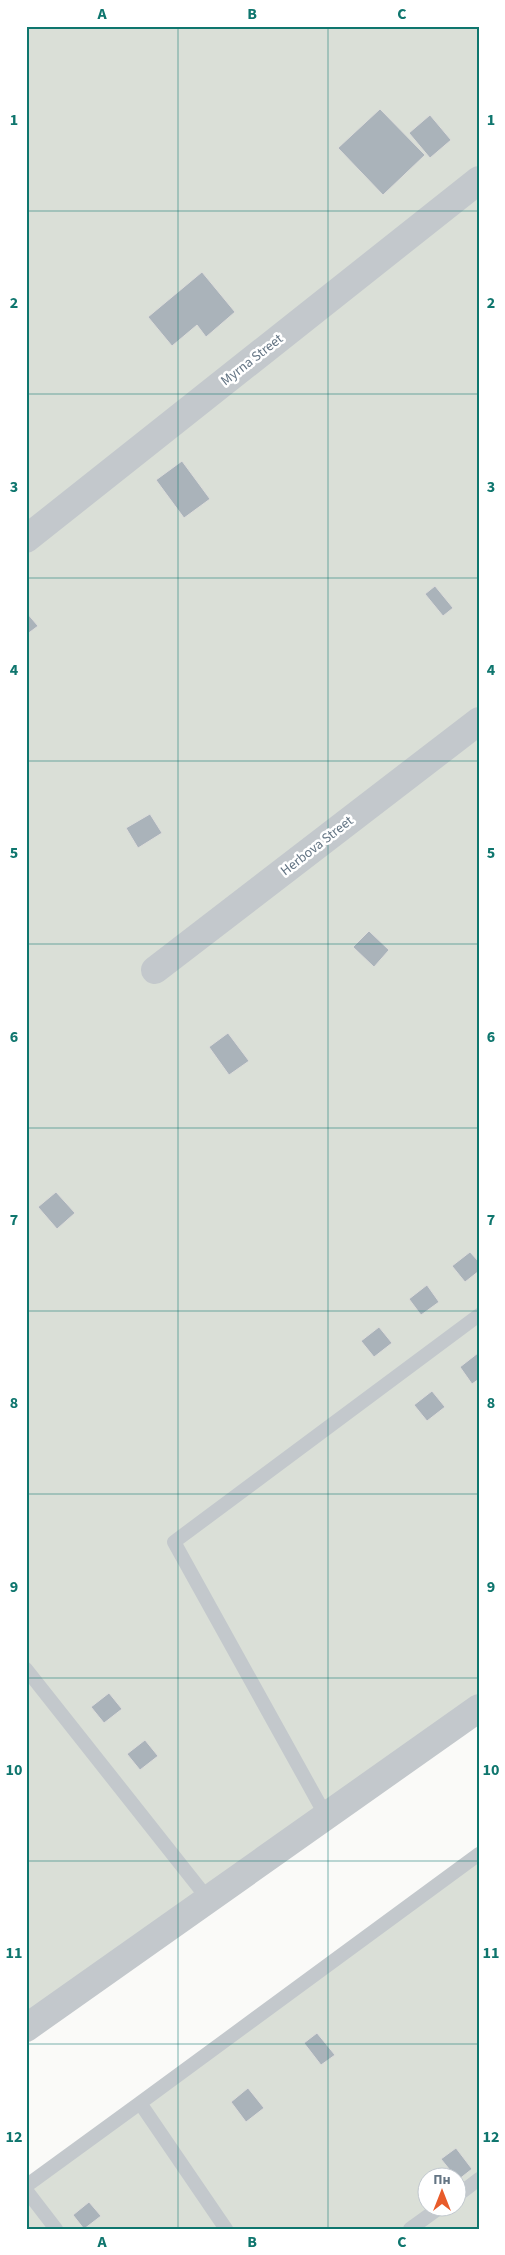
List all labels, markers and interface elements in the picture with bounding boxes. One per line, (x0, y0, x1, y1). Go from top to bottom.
text: A (96, 3, 107, 25)
text: B (247, 3, 257, 25)
text: C (397, 3, 407, 25)
text: 1 (10, 109, 18, 131)
text: 1 (487, 109, 495, 131)
text: 2 (10, 292, 18, 314)
text: 2 (487, 292, 495, 314)
street label: Myrna Street (217, 329, 288, 391)
text: 3 (10, 476, 18, 498)
text: 3 (487, 476, 495, 498)
text: 4 (10, 659, 19, 681)
text: 4 (487, 659, 496, 681)
street label: Herbova Street (276, 811, 358, 881)
text: 5 (10, 842, 18, 864)
text: 5 (487, 842, 495, 864)
text: 6 (10, 1026, 18, 1048)
text: 6 (487, 1026, 495, 1048)
text: 7 (10, 1209, 18, 1231)
text: 7 (487, 1209, 495, 1231)
text: 8 (10, 1392, 18, 1414)
text: 8 (487, 1392, 495, 1414)
text: 9 (10, 1576, 18, 1598)
text: 9 (487, 1576, 495, 1598)
text: 10 (6, 1759, 22, 1781)
text: 10 (483, 1759, 499, 1781)
text: 11 (6, 1942, 22, 1964)
text: 11 (483, 1942, 499, 1964)
text: 12 (6, 2126, 22, 2148)
text: 12 (483, 2126, 499, 2148)
north arrow (418, 2168, 468, 2218)
text: Пн (433, 2170, 451, 2190)
text: A (96, 2231, 107, 2253)
text: B (247, 2231, 257, 2253)
text: C (397, 2231, 407, 2253)

